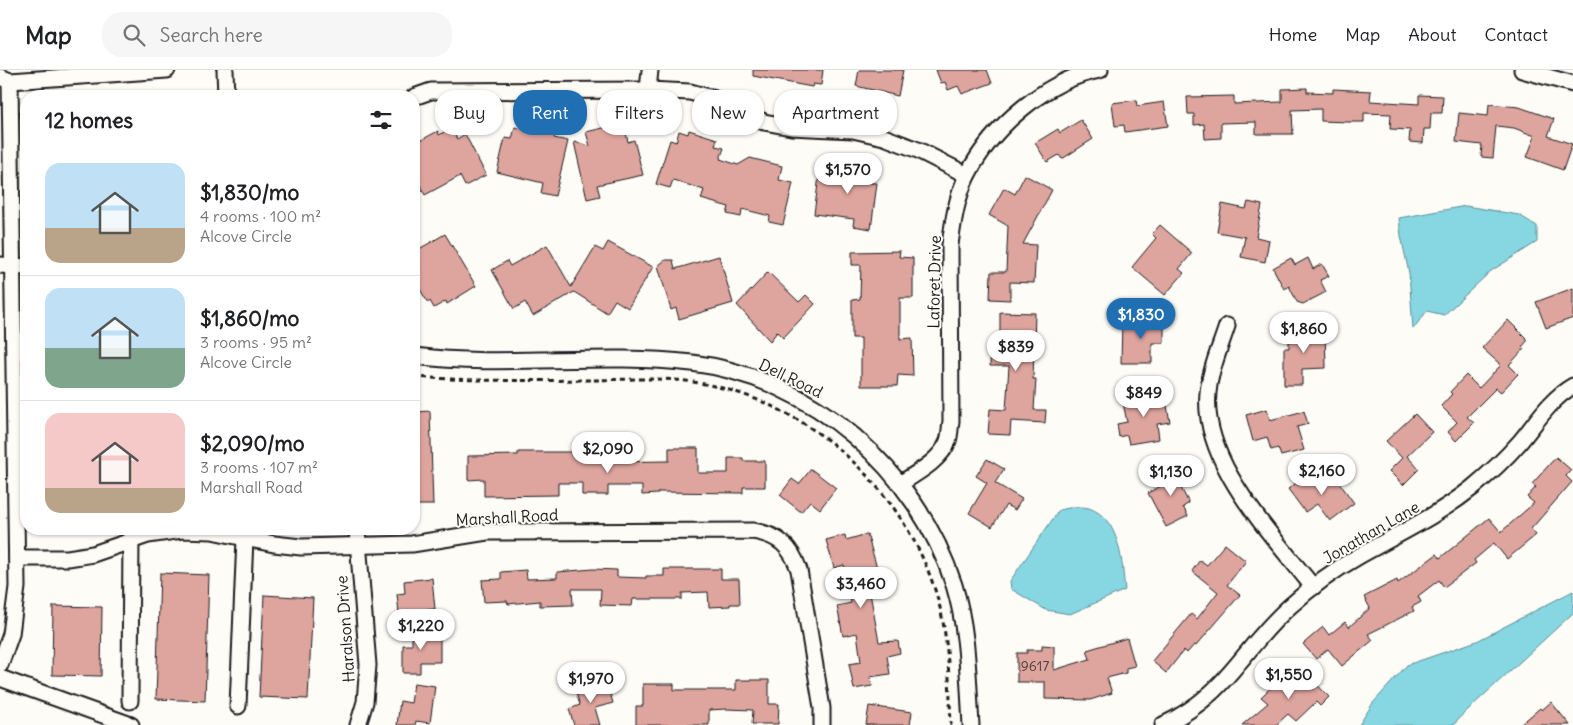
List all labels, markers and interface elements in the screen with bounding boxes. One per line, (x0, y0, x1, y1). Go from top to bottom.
search box (102, 12, 452, 57)
text: Map (25, 20, 72, 50)
icon: search (120, 21, 148, 49)
text: Search here (160, 23, 263, 47)
text: Home (1269, 23, 1317, 46)
text: Map (1345, 23, 1380, 46)
text: About (1408, 23, 1456, 46)
text: Contact (1484, 23, 1548, 46)
chip: Buy (435, 90, 503, 135)
chip: Rent (513, 90, 587, 135)
chip: Filters (597, 90, 682, 135)
chip: New (692, 90, 764, 135)
chip: Apartment (774, 90, 897, 135)
icon: filters (367, 106, 395, 134)
text: 12 homes (45, 107, 133, 134)
pin: $1,570 (807, 152, 889, 195)
text: $1,570 (825, 159, 871, 179)
text: $1,830/mo (200, 179, 299, 206)
icon: home (85, 183, 145, 243)
text: 4 rooms · 100 m² (200, 206, 321, 226)
text: Alcove Circle (200, 226, 292, 246)
street label: Laforet Drive (923, 235, 945, 329)
pin: $1,830 (1100, 298, 1182, 340)
text: $1,830 (1117, 304, 1165, 324)
text: $1,860/mo (200, 305, 299, 332)
icon: home (85, 308, 145, 368)
pin: $1,860 (1263, 312, 1345, 354)
text: $1,860 (1280, 318, 1328, 338)
pin: $839 (986, 330, 1046, 372)
text: 3 rooms · 95 m² (200, 332, 312, 352)
text: $839 (998, 336, 1034, 356)
text: Alcove Circle (200, 352, 292, 372)
street label: Dell Road (756, 354, 826, 402)
pin: $849 (1114, 376, 1174, 418)
text: $849 (1126, 382, 1162, 402)
text: $2,090/mo (200, 430, 305, 457)
pin: $2,090 (567, 432, 649, 474)
icon: home (85, 433, 145, 493)
text: $2,090 (582, 438, 634, 458)
pin: $1,130 (1130, 454, 1212, 497)
pin: $2,160 (1281, 454, 1363, 496)
text: 3 rooms · 107 m² (200, 457, 318, 477)
text: $2,160 (1299, 460, 1345, 480)
text: $1,130 (1149, 461, 1193, 481)
text: Marshall Road (200, 477, 303, 497)
street label: Jonathan Lane (1319, 496, 1423, 568)
street label: Marshall Road (455, 504, 559, 530)
pin: $3,460 (820, 566, 902, 609)
text: $3,460 (836, 573, 886, 593)
street label: Haralson Drive (331, 575, 359, 683)
pin: $1,220 (380, 608, 462, 651)
text: $1,220 (398, 615, 444, 635)
house number: 9617 (1021, 657, 1049, 675)
pin: $1,550 (1248, 658, 1330, 700)
pin: $1,970 (550, 662, 632, 704)
text: $1,550 (1265, 664, 1313, 684)
text: $1,970 (568, 668, 614, 688)

